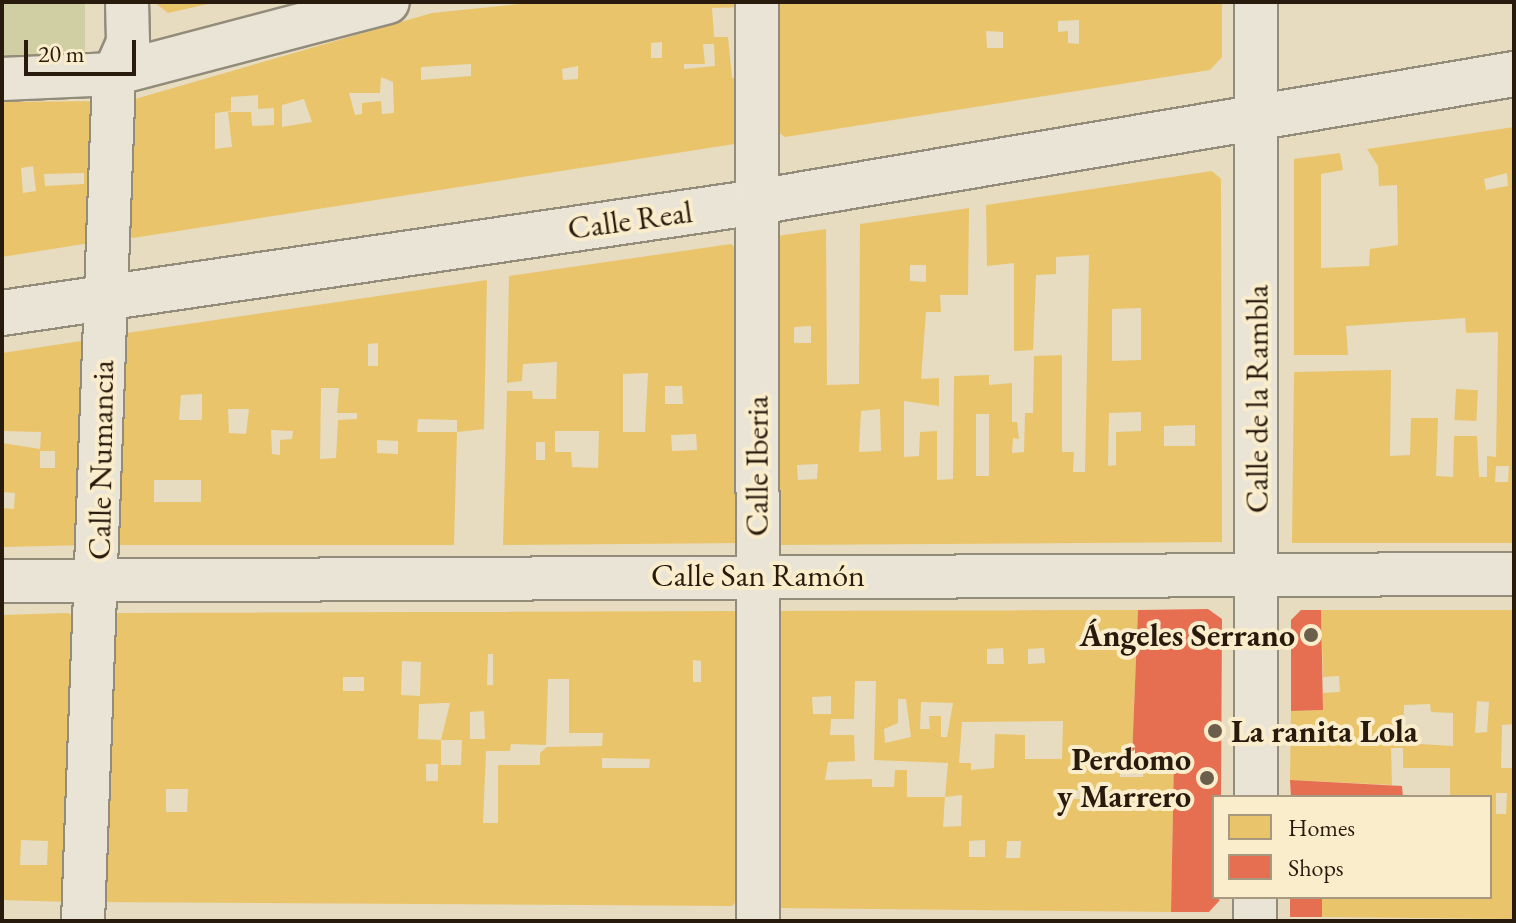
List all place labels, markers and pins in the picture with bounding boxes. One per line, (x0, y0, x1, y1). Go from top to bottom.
place label: Ángeles Serrano (1079, 616, 1295, 654)
marker: Ángeles Serrano (1302, 626, 1320, 644)
place label: La ranita Lola (1231, 712, 1418, 750)
marker: La ranita Lola (1206, 722, 1224, 740)
place label: Perdomo y Marrero (1057, 741, 1191, 816)
marker: Perdomo y Marrero (1198, 769, 1216, 787)

